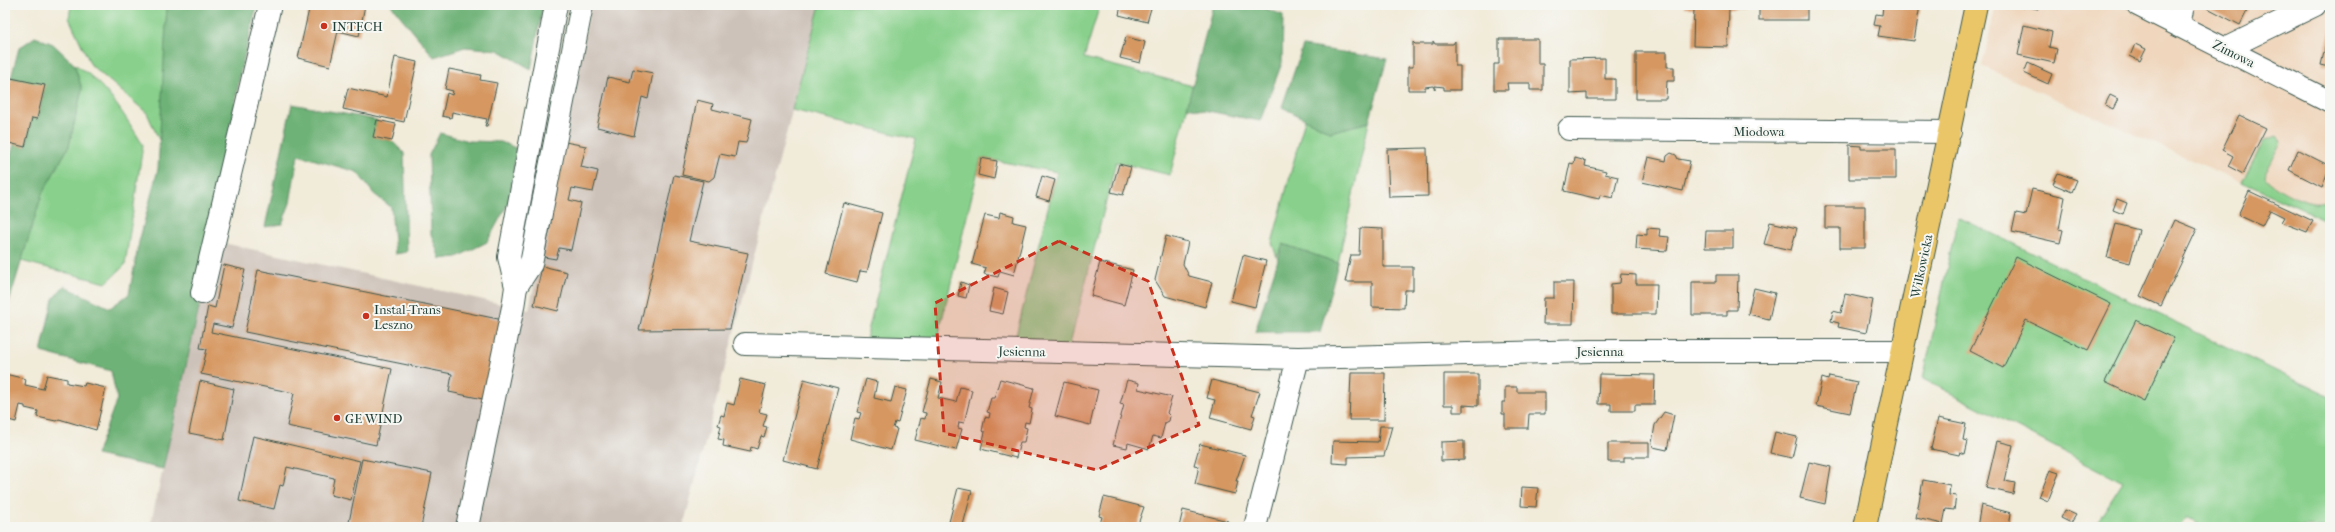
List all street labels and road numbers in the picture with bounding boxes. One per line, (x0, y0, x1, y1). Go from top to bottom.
street label: Zimowa (2210, 36, 2258, 71)
street label: Miodowa (1733, 124, 1786, 139)
street label: Wilkowicka (1907, 232, 1936, 300)
street label: Jesienna (997, 344, 1047, 359)
street label: Jesienna (1575, 344, 1625, 359)

